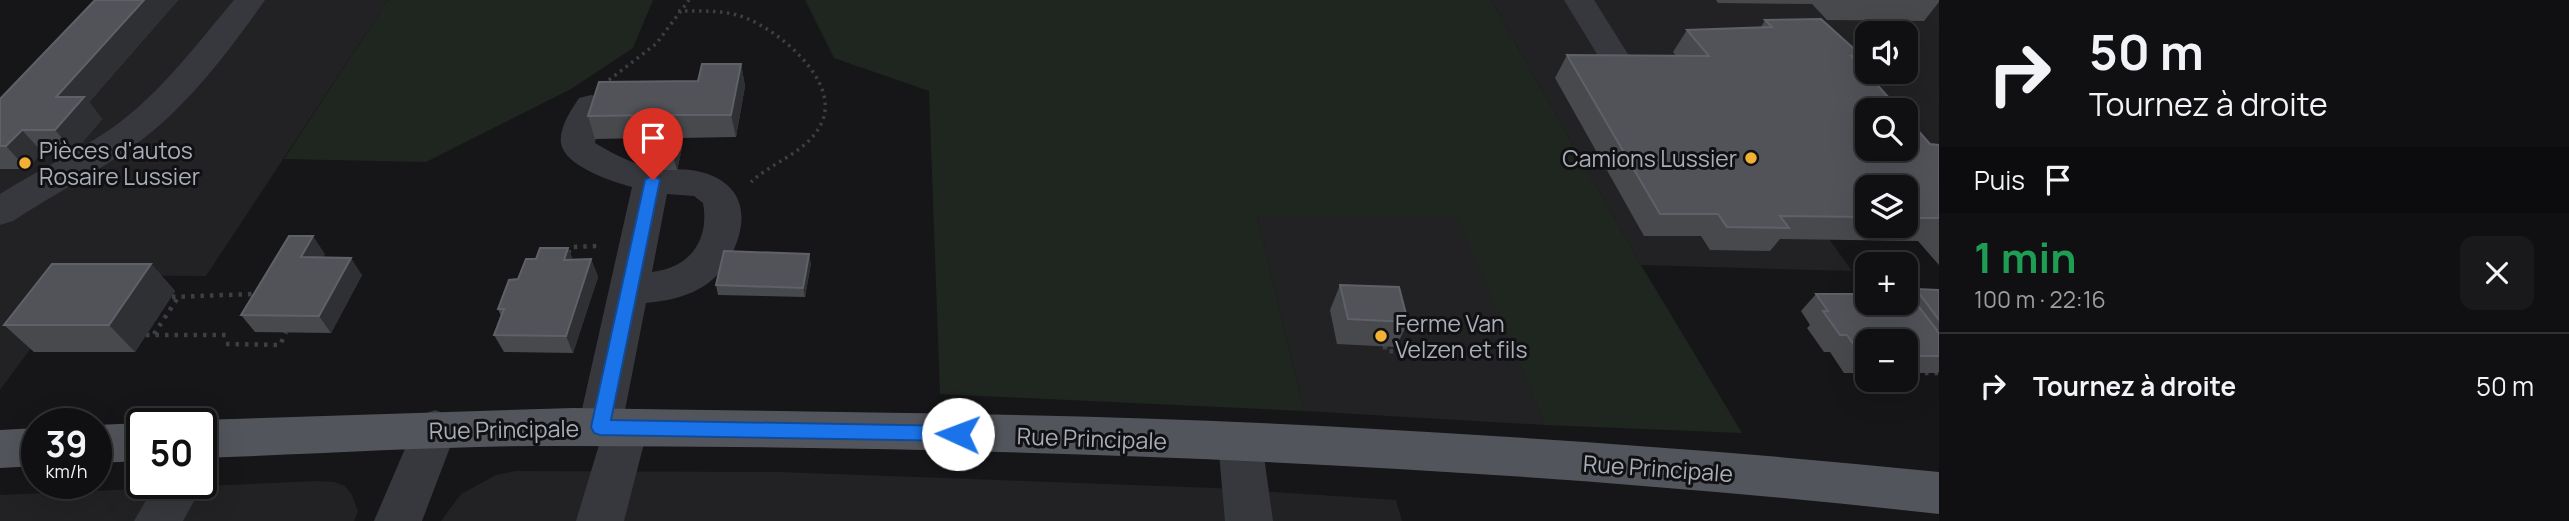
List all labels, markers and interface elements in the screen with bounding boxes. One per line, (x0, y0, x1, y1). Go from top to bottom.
text: 50 m (2089, 18, 2204, 85)
map controls (1855, 21, 1918, 392)
button: sound (1855, 21, 1918, 84)
icon: right (1974, 28, 2065, 119)
text: Tournez à droite (2089, 82, 2328, 126)
button: search (1855, 98, 1918, 161)
pin (623, 108, 683, 180)
icon: arrive (634, 119, 672, 157)
place label: Pièces d'autos Rosaire Lussier (39, 134, 200, 192)
place label: Camions Lussier (1562, 142, 1737, 174)
marker: Camions Lussier (1743, 150, 1759, 166)
marker: Pièces d'autos Rosaire Lussier (17, 155, 33, 171)
icon: arrive (2039, 161, 2077, 199)
text: Puis (1974, 162, 2025, 198)
button: layers (1855, 175, 1918, 238)
text: 1 min (1974, 228, 2077, 286)
button: close (2460, 236, 2534, 310)
button: + (1855, 252, 1918, 315)
text: 100 m · 22:16 (1974, 283, 2106, 315)
place label: Ferme Van Velzen et fils (1395, 307, 1528, 365)
marker: Ferme Van Velzen et fils (1373, 328, 1389, 344)
button: − (1855, 329, 1918, 392)
icon: right (1974, 367, 2012, 405)
text: Tournez à droite (2033, 368, 2236, 404)
text: 50 m (2476, 368, 2534, 404)
position arrow (921, 397, 995, 471)
speed limit sign: 50 (126, 408, 217, 499)
street label: Rue Principale (429, 412, 579, 446)
street label: Rue Principale (1016, 419, 1168, 457)
text: 39 (45, 420, 88, 468)
street label: Rue Principale (1582, 447, 1734, 489)
text: km/h (46, 459, 87, 483)

